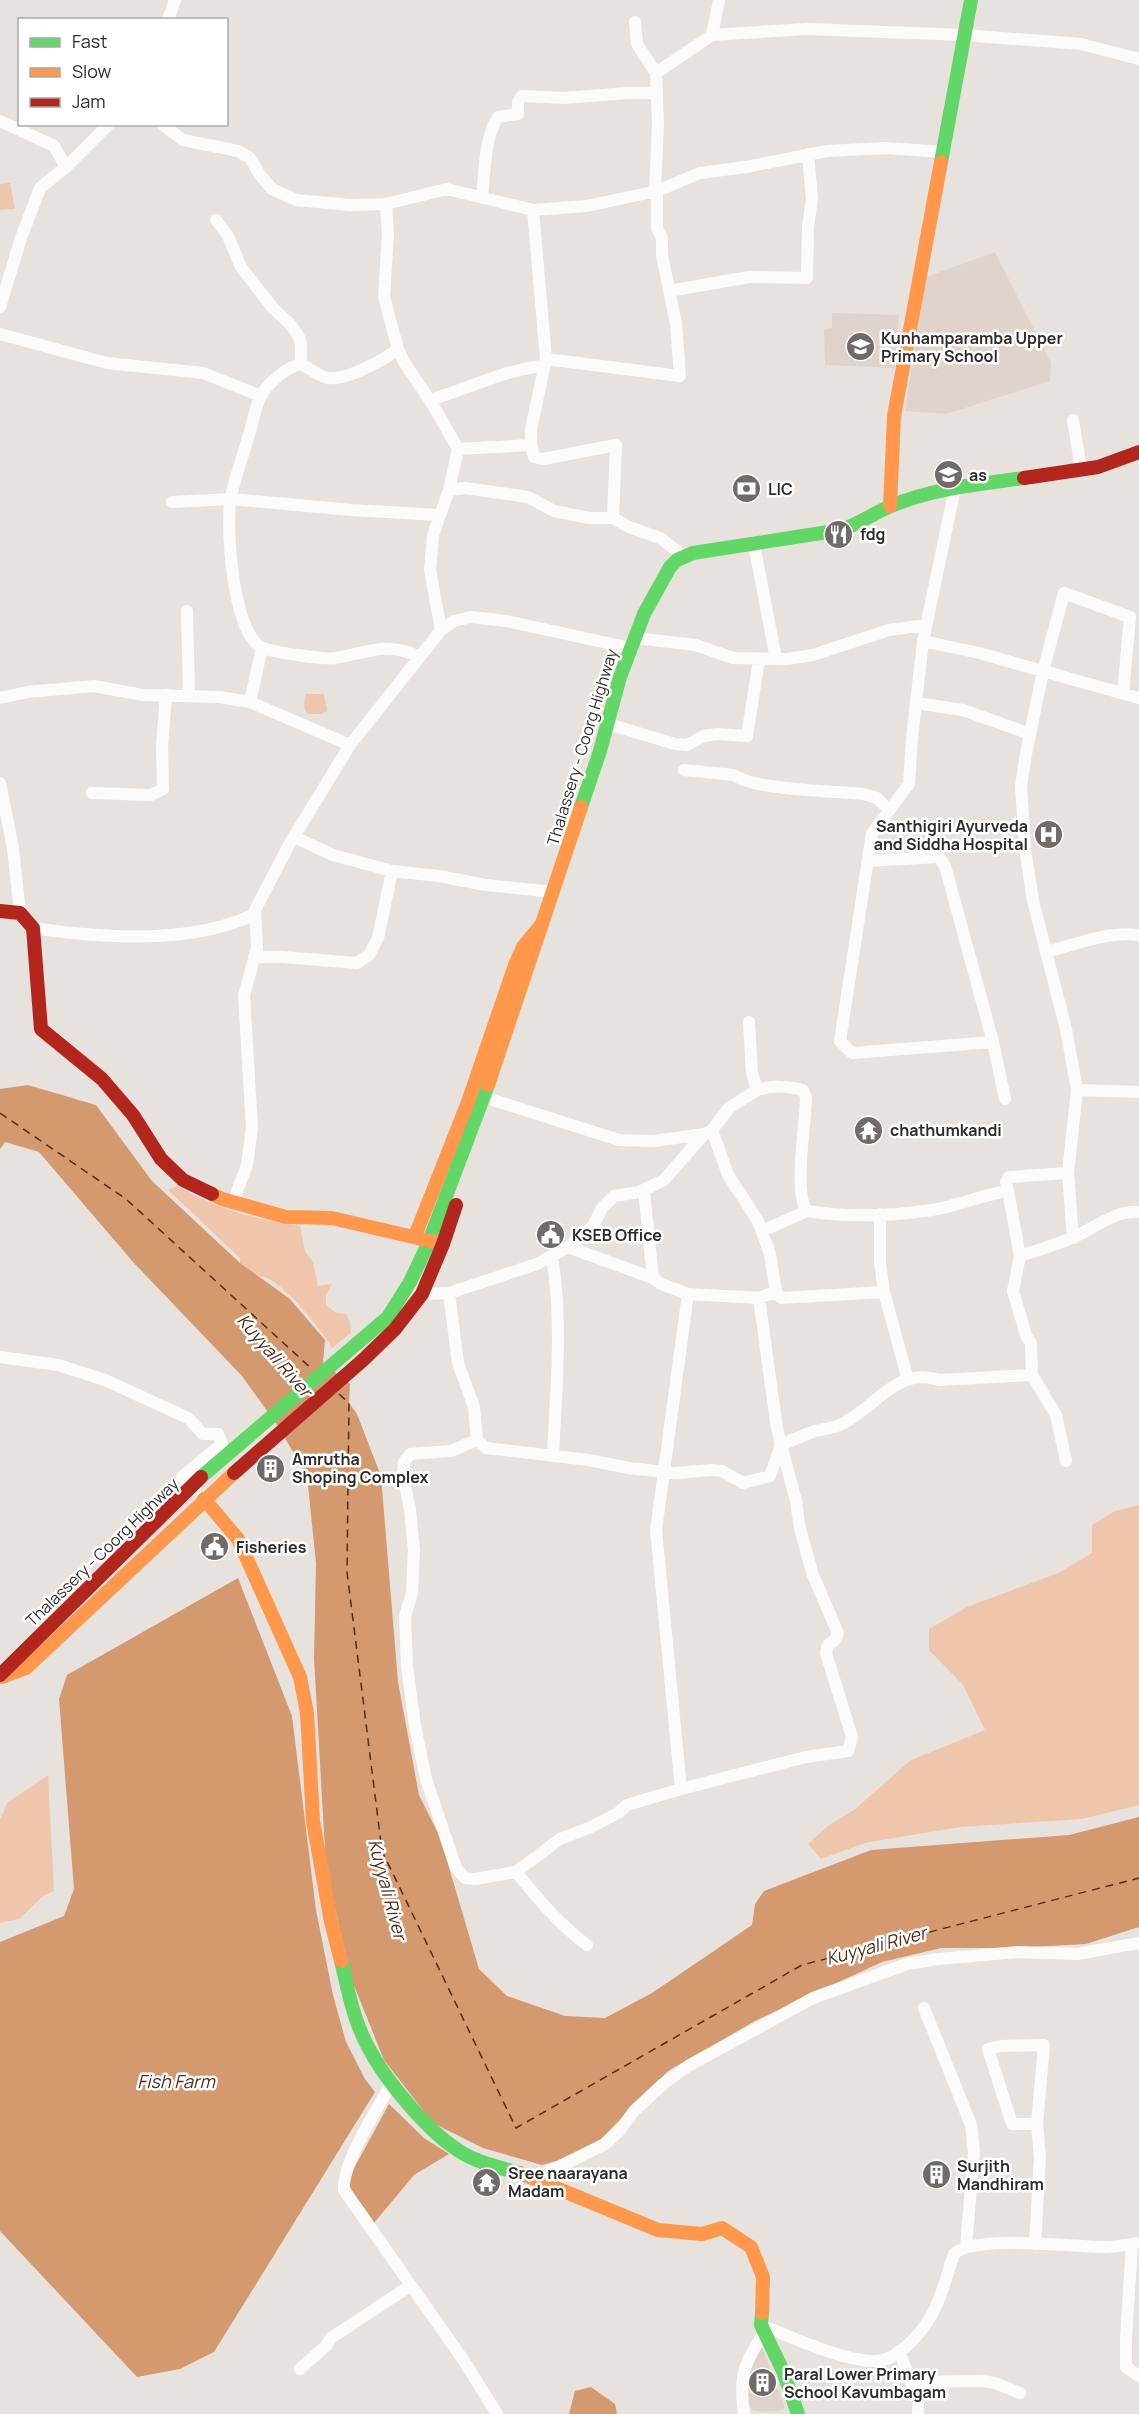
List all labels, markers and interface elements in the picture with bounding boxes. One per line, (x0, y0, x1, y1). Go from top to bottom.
legend (18, 18, 228, 126)
text: Fast (72, 29, 107, 53)
text: Slow (72, 59, 112, 83)
text: Jam (72, 89, 106, 113)
place label: Kunhamparamba Upper Primary School (881, 327, 1063, 367)
school or university icon: Kunhamparamba Upper Primary School (844, 331, 876, 363)
school or university icon: as (932, 459, 964, 491)
place label: as (969, 464, 987, 486)
bank icon: LIC (731, 473, 763, 505)
place label: LIC (768, 478, 793, 500)
restaurant icon: fdg (823, 518, 855, 550)
place label: fdg (860, 523, 885, 545)
street label: Thalassery - Coorg Highway (542, 645, 623, 848)
place label: Santhigiri Ayurveda and Siddha Hospital (874, 815, 1028, 855)
hospital icon: Santhigiri Ayurveda and Siddha Hospital (1033, 819, 1065, 851)
temple icon: chathumkandi (853, 1114, 885, 1146)
place label: chathumkandi (890, 1119, 1002, 1141)
public building icon: KSEB Office (535, 1219, 567, 1251)
place label: KSEB Office (572, 1224, 662, 1246)
water label: Kuyyali River (232, 1308, 319, 1404)
place label: Amrutha Shoping Complex (292, 1448, 429, 1488)
building icon: Amrutha Shoping Complex (255, 1452, 287, 1484)
street label: Thalassery - Coorg Highway (21, 1473, 184, 1631)
public building icon: Fisheries (199, 1531, 231, 1563)
place label: Fisheries (236, 1536, 307, 1558)
water label: Kuyyali River (363, 1836, 414, 1944)
water label: Kuyyali River (823, 1919, 931, 1970)
water label: Fish Farm (137, 2069, 216, 2093)
place label: Surjith Mandhiram (957, 2155, 1044, 2195)
building icon: Surjith Mandhiram (920, 2159, 952, 2191)
place label: Sree naarayana Madam (508, 2162, 628, 2202)
temple icon: Sree naarayana Madam (471, 2166, 503, 2198)
place label: Paral Lower Primary School Kavumbagam (784, 2363, 946, 2403)
building icon: Paral Lower Primary School Kavumbagam (747, 2367, 779, 2399)

